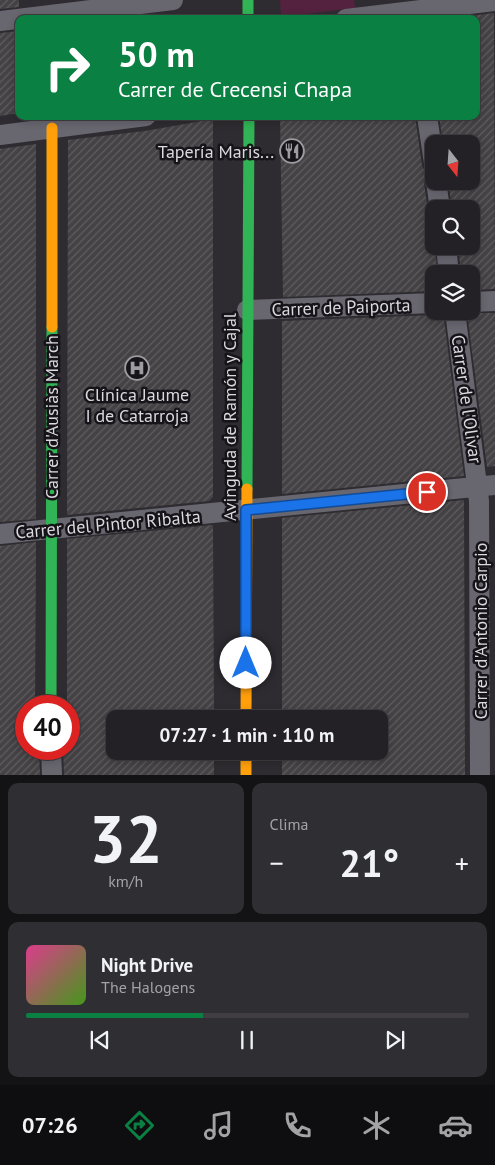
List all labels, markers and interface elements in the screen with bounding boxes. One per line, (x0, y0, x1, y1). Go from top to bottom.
text: 50 m (118, 31, 195, 77)
icon: right (35, 35, 100, 100)
text: Carrer de Crecensi Chapa (118, 75, 352, 103)
north arrow (425, 135, 480, 190)
map controls (425, 135, 480, 320)
restaurant icon: Tapería Maris... (279, 138, 305, 164)
place label: Tapería Maris... (158, 140, 274, 163)
button: search (425, 200, 480, 255)
button: layers (425, 265, 480, 320)
street label: Carrer de Paiporta (271, 293, 411, 321)
street label: Avinguda de Ramón y Cajal (218, 312, 241, 521)
street label: Carrer de l'Olivar (447, 333, 487, 465)
street label: Carrer d'Ausiàs March (40, 335, 63, 499)
hospital icon: Clínica Jaume I de Catarroja (124, 355, 150, 381)
place label: Clínica Jaume I de Catarroja (85, 383, 189, 427)
pin (406, 471, 448, 513)
icon: arrive (413, 478, 441, 506)
street label: Carrer del Pintor Ribalta (14, 504, 202, 544)
street label: Carrer d'Antonio Carpio (469, 543, 492, 719)
position arrow (219, 636, 271, 688)
speed limit sign: 40 (15, 695, 80, 760)
text: 07:27 · 1 min · 110 m (160, 723, 334, 747)
text: 32 (89, 796, 163, 880)
text: Clima (270, 814, 309, 834)
text: 21° (339, 838, 399, 887)
text: − (270, 844, 284, 881)
text: + (455, 844, 469, 881)
text: km/h (108, 871, 143, 891)
text: Night Drive (101, 953, 193, 977)
text: The Halogens (101, 977, 195, 997)
icon: previous (86, 1026, 114, 1054)
icon: pause (233, 1026, 261, 1054)
icon: next (381, 1026, 409, 1054)
icon: directions (122, 1108, 157, 1143)
icon: music (201, 1108, 236, 1143)
icon: phone (280, 1108, 315, 1143)
icon: climate (359, 1108, 394, 1143)
icon: car (438, 1108, 473, 1143)
text: 07:26 (22, 1111, 78, 1139)

